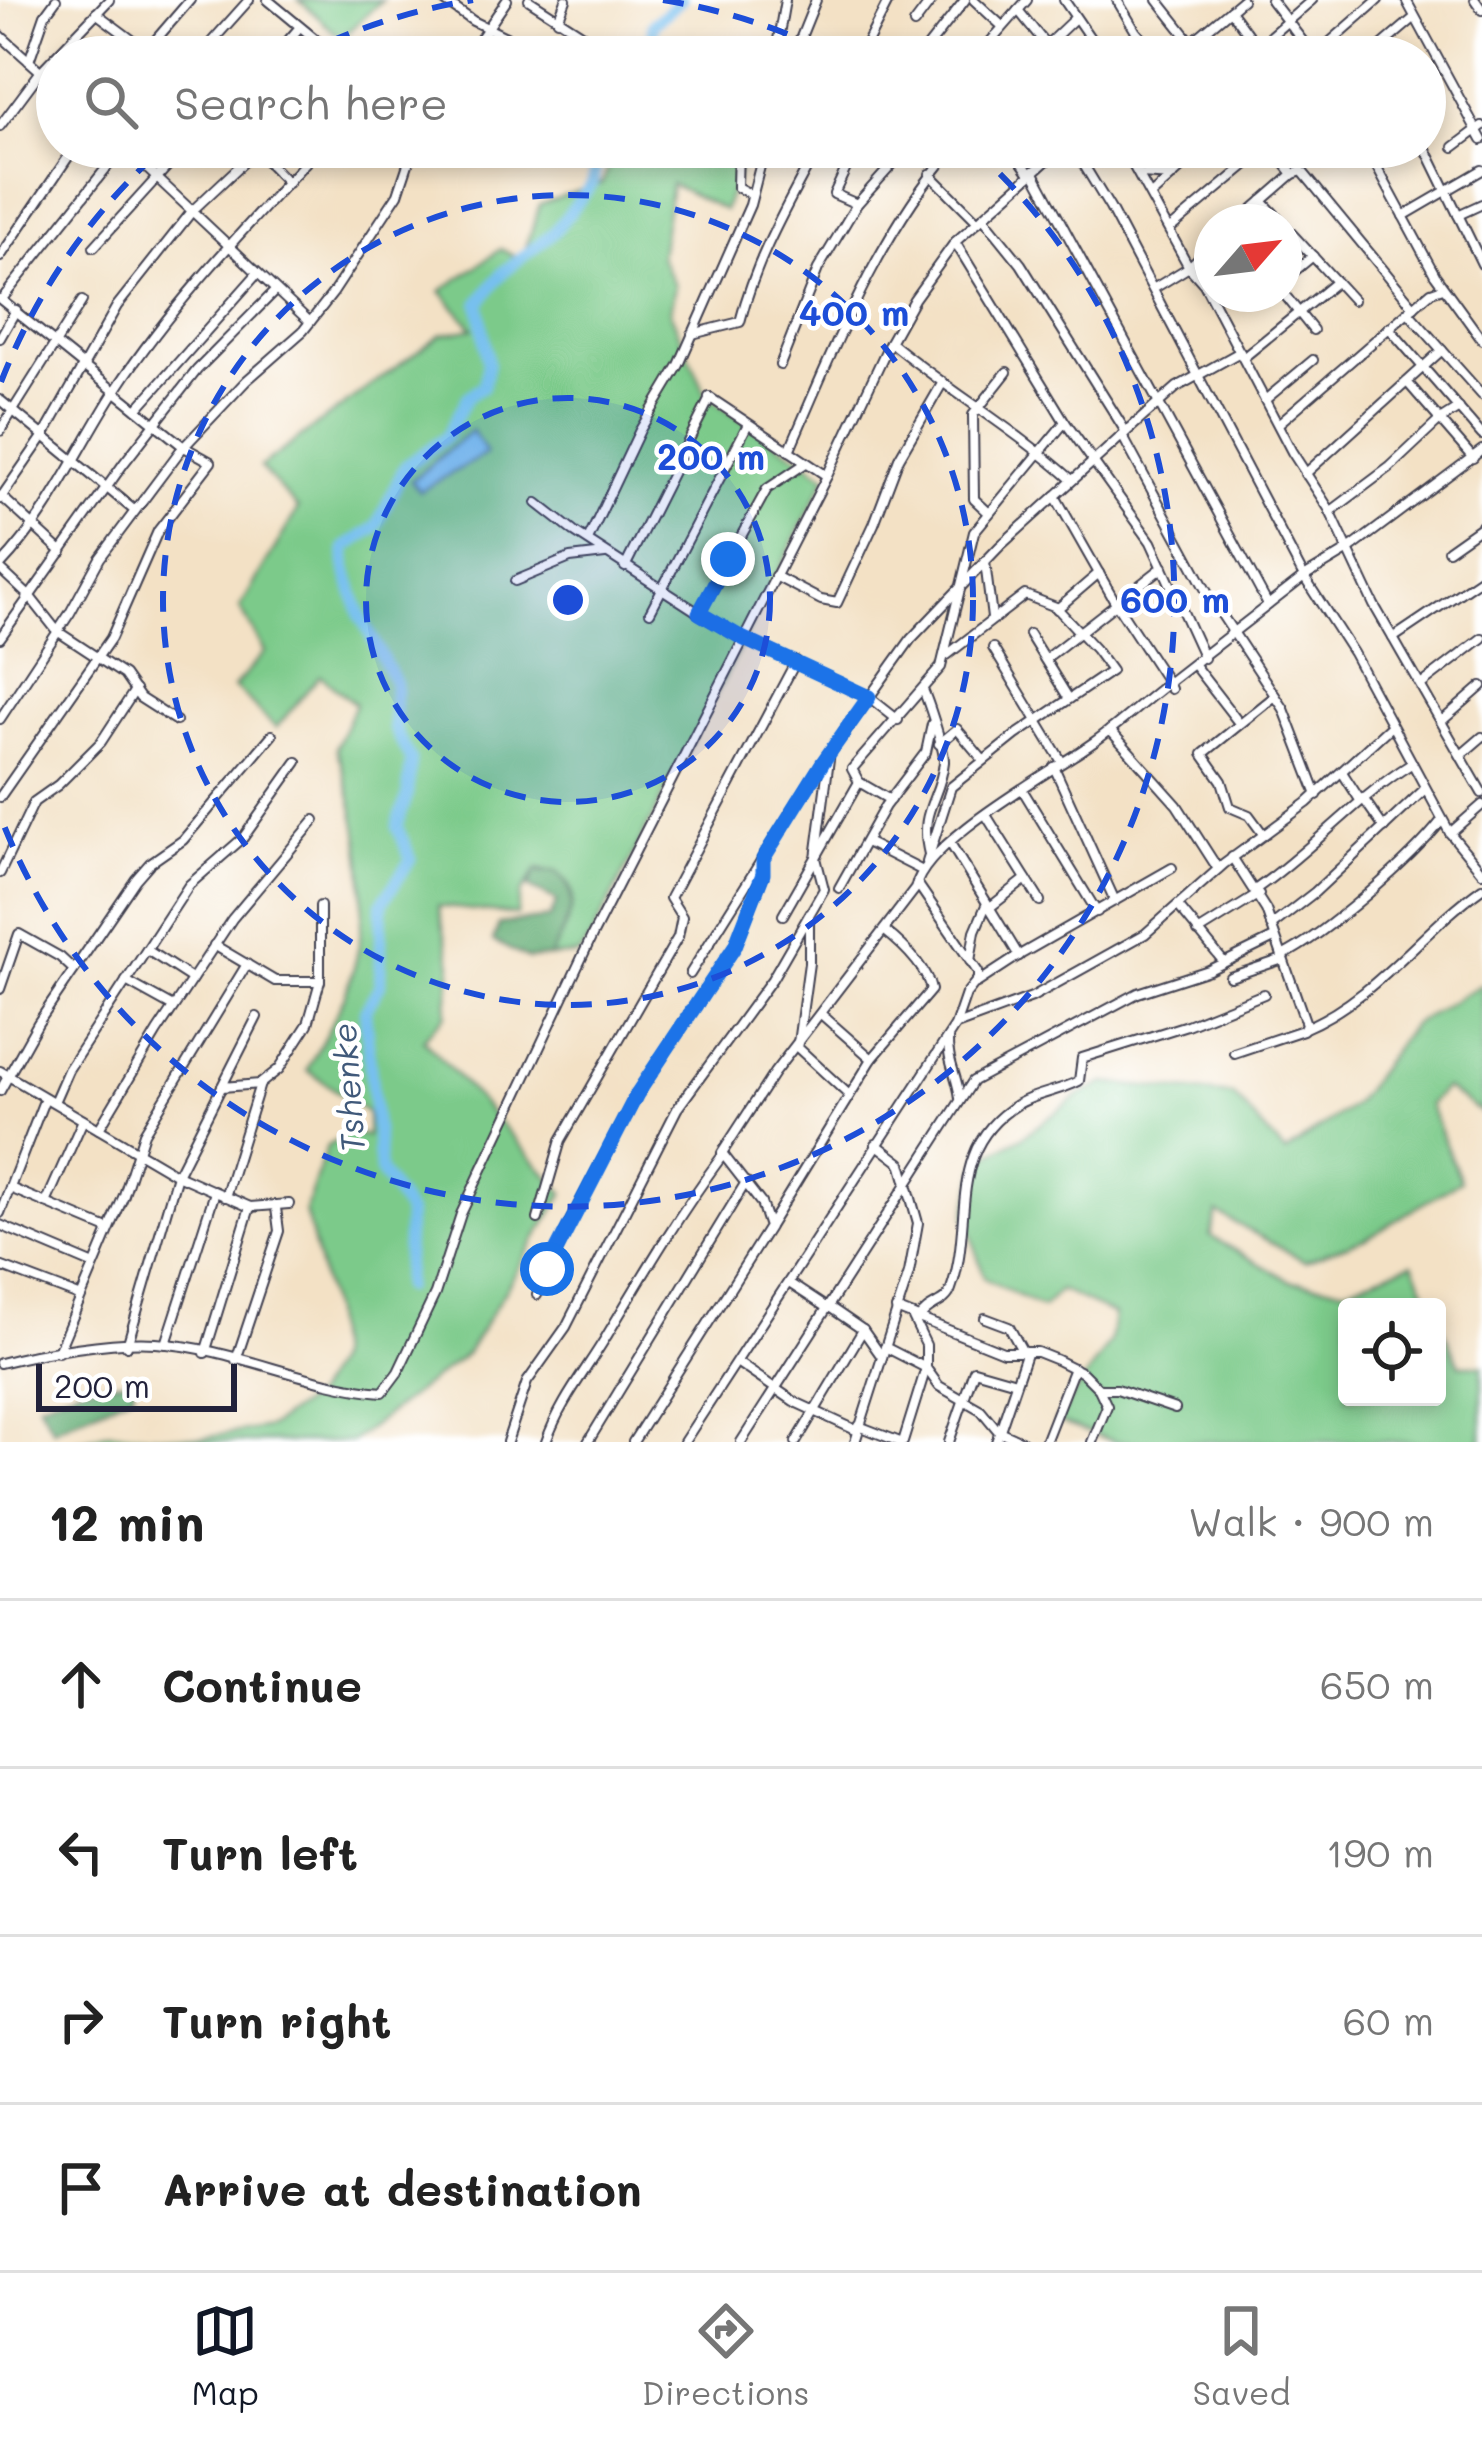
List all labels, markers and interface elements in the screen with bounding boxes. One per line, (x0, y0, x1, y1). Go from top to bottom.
search box (36, 36, 1446, 168)
icon: search (78, 69, 144, 135)
text: Search here (174, 73, 448, 131)
north arrow (1194, 204, 1302, 312)
text: 400 m (799, 288, 909, 335)
text: 200 m (657, 432, 765, 479)
route end (701, 532, 755, 586)
text: 600 m (1120, 575, 1230, 622)
centre of rings (547, 579, 589, 621)
water label: Tshenke (321, 1022, 373, 1154)
route start (520, 1242, 574, 1296)
map controls (1338, 1298, 1446, 1406)
button: locate (1338, 1298, 1446, 1406)
scale bar (36, 1358, 237, 1411)
text: 200 m (54, 1363, 150, 1406)
text: 12 min (48, 1487, 204, 1554)
text: Walk · 900 m (1188, 1495, 1434, 1546)
icon: ahead (48, 1651, 114, 1717)
text: Continue (162, 1655, 362, 1713)
text: 650 m (1320, 1658, 1434, 1709)
icon: left (48, 1819, 114, 1885)
text: Turn left (162, 1823, 358, 1881)
text: 190 m (1326, 1826, 1434, 1877)
icon: right (48, 1987, 114, 2053)
text: Turn right (162, 1991, 391, 2049)
text: 60 m (1343, 1994, 1434, 2045)
icon: arrive (48, 2155, 114, 2221)
text: Arrive at destination (162, 2159, 642, 2217)
tab: Map (192, 2298, 259, 2413)
tab: Directions (642, 2298, 809, 2413)
tab: Saved (1193, 2298, 1290, 2413)

